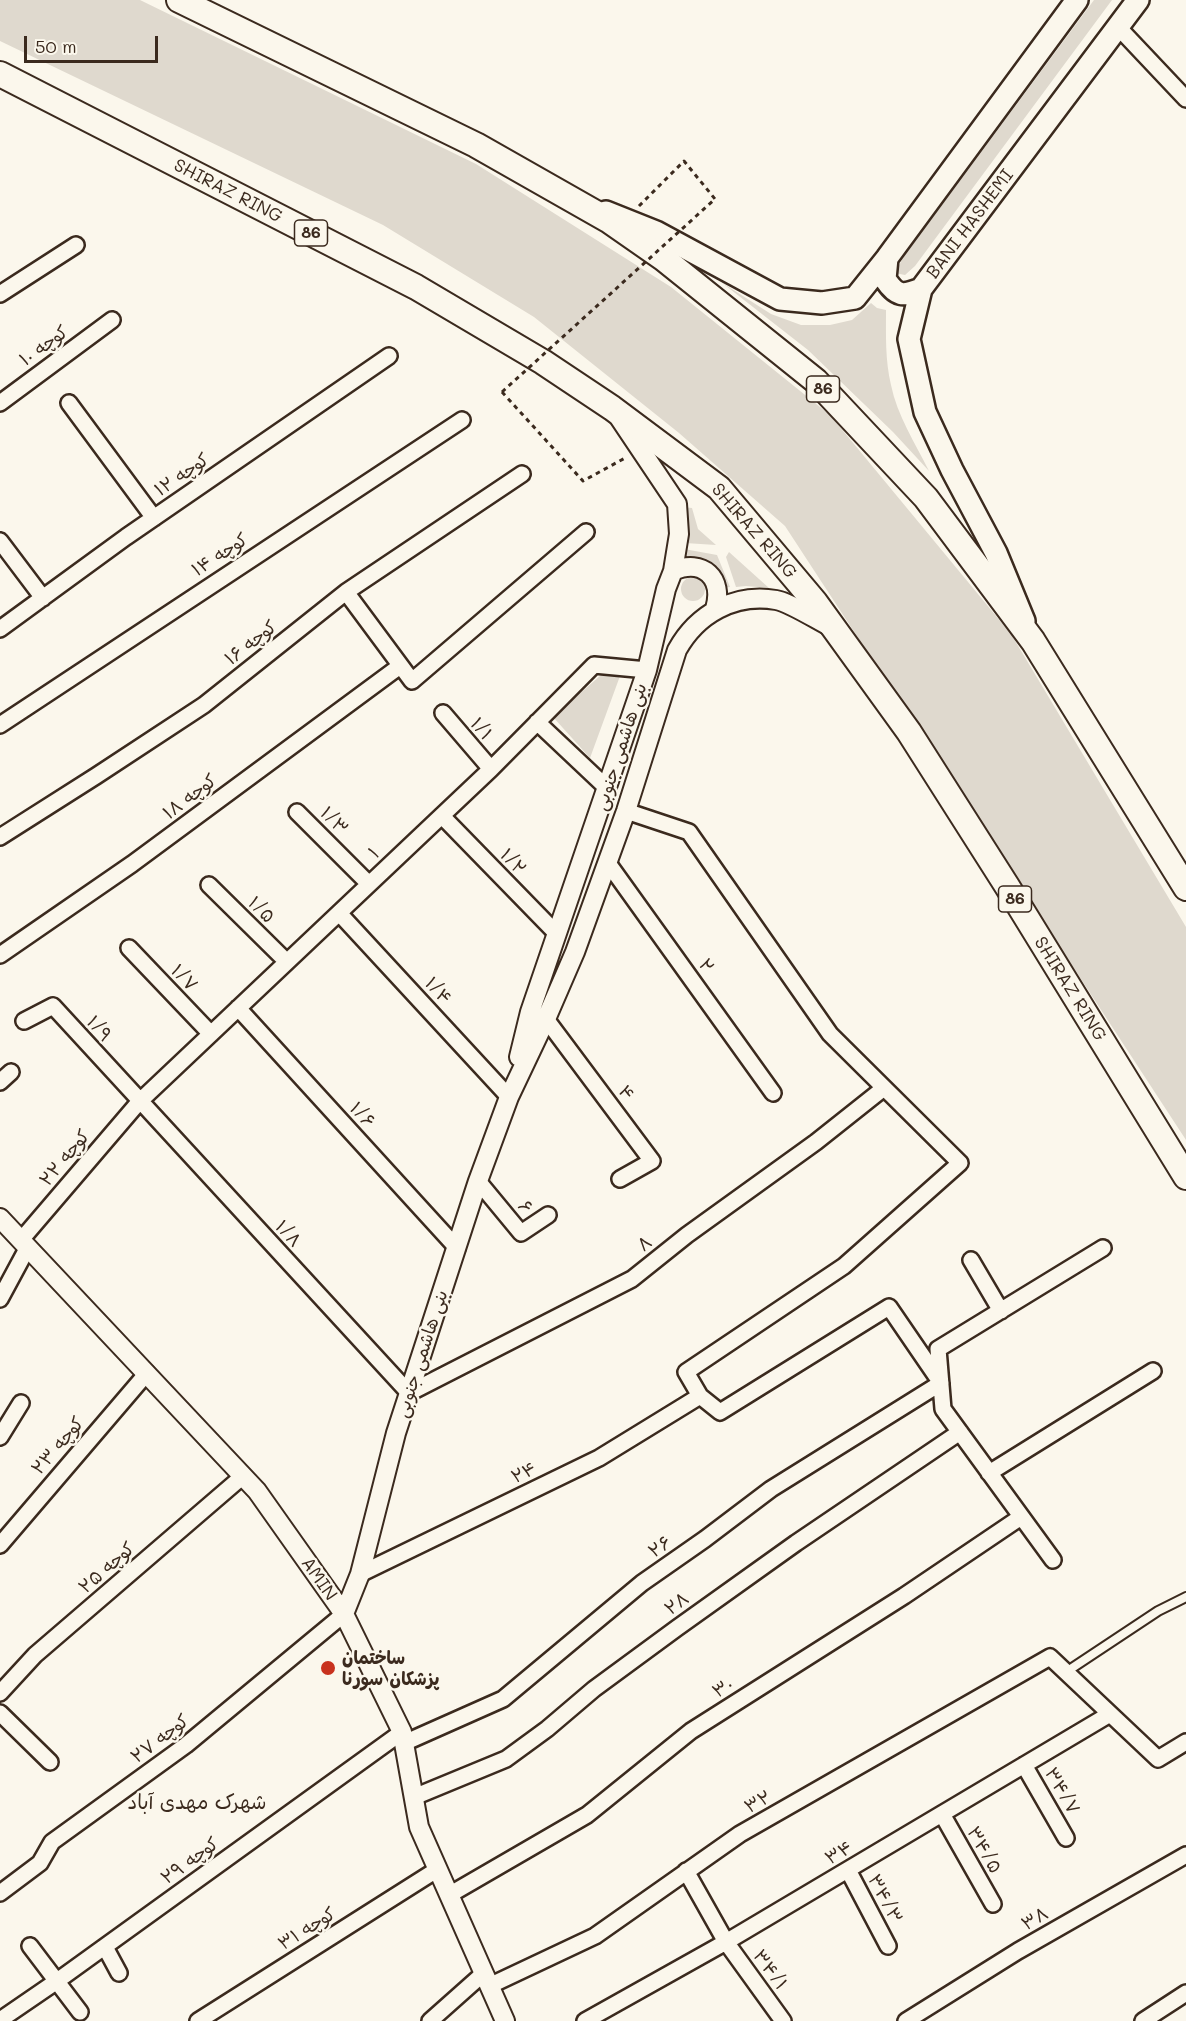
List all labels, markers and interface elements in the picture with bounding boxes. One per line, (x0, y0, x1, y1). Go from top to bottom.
scale bar (27, 24, 160, 62)
text: 50 m (35, 34, 77, 58)
street label: SHIRAZ RING (170, 154, 286, 228)
street label: BANI HASHEMI (922, 165, 1018, 283)
road number: 86 (294, 220, 328, 246)
street label: کوچه ۱۰ (15, 321, 73, 371)
road number: 86 (806, 376, 840, 402)
street label: کوچه ۱۲ (151, 449, 213, 501)
street label: SHIRAZ RING (707, 479, 801, 583)
street label: کوچه ۱۴ (188, 529, 252, 581)
street label: کوچه ۱۶ (221, 616, 281, 670)
street label: بنی هاشمی جنوبی (590, 681, 652, 813)
street label: ۱/۱ (465, 713, 497, 745)
street label: کوچه ۱۸ (159, 770, 221, 824)
street label: ۱/۳ (315, 802, 353, 840)
street label: ۱ (364, 843, 384, 863)
street label: ۱/۲ (495, 844, 531, 880)
road number: 86 (998, 886, 1032, 912)
street label: ۱/۵ (243, 892, 279, 928)
street label: SHIRAZ RING (1029, 933, 1111, 1045)
street label: ۲ (694, 955, 718, 977)
street label: ۱/۷ (166, 960, 202, 996)
street label: ۱/۴ (420, 973, 456, 1009)
street label: ۱/۹ (82, 1012, 116, 1046)
street label: ۴ (613, 1081, 639, 1105)
street label: ۱/۶ (345, 1098, 379, 1132)
street label: کوچه ۲۲ (35, 1125, 95, 1191)
street label: ۶ (513, 1196, 537, 1218)
street label: ۱/۸ (270, 1216, 306, 1252)
street label: ۸ (633, 1232, 657, 1256)
street label: بنی هاشمی جنوبی (391, 1288, 453, 1420)
street label: کوچه ۲۳ (27, 1413, 89, 1479)
street label: ۲۴ (508, 1458, 540, 1488)
street label: ۲۶ (644, 1532, 676, 1562)
street label: کوچه ۲۵ (75, 1538, 139, 1598)
street label: AMIN (296, 1553, 342, 1605)
street label: ۲۸ (661, 1588, 693, 1620)
place label: ساختمان پزشکان سورنا (342, 1647, 439, 1690)
marker: ساختمان پزشکان سورنا (319, 1659, 337, 1677)
street label: ۳۰ (709, 1673, 737, 1703)
street label: کوچه ۲۷ (127, 1710, 193, 1768)
street label: ۳۴/۷ (1040, 1764, 1084, 1818)
street label: ۳۲ (741, 1786, 775, 1818)
district label: شهرک مهدی آباد (128, 1791, 266, 1815)
street label: ۳۴/۵ (962, 1823, 1006, 1877)
street label: کوچه ۲۹ (157, 1833, 223, 1889)
street label: ۳۴ (821, 1836, 857, 1870)
street label: ۳۴/۳ (863, 1871, 907, 1927)
street label: کوچه ۳۱ (274, 1903, 340, 1955)
street label: ۳۸ (1018, 1903, 1052, 1935)
street label: ۳۴/۱ (748, 1946, 792, 1994)

